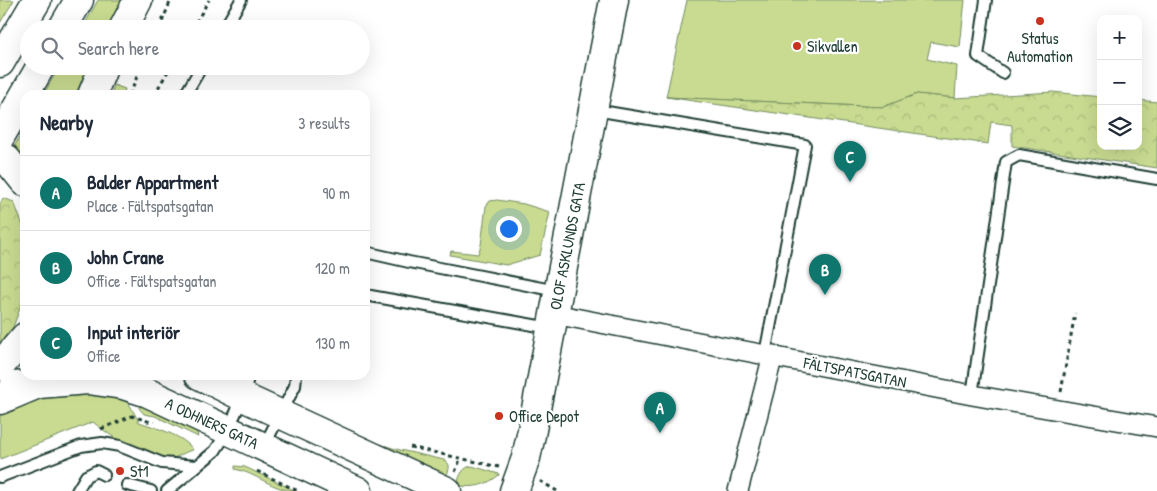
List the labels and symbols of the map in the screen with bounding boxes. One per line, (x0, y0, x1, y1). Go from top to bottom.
marker: Status Automation (1034, 15, 1046, 27)
place label: Status Automation (1007, 27, 1073, 67)
place label: Sikvallen (807, 35, 858, 57)
marker: Sikvallen (791, 40, 803, 52)
pin: C (834, 141, 866, 182)
street label: OLOF ASKLUNDS GATA (544, 180, 590, 312)
your location (496, 216, 522, 242)
pin: B (809, 254, 841, 295)
street label: FÄLTSPATSGATAN (801, 351, 908, 393)
street label: A ODHNERS GATA (162, 392, 262, 454)
pin: A (644, 392, 676, 433)
place label: Office Depot (509, 405, 579, 427)
marker: Office Depot (493, 410, 505, 422)
place label: St1 (130, 460, 149, 482)
marker: St1 (114, 465, 126, 477)

